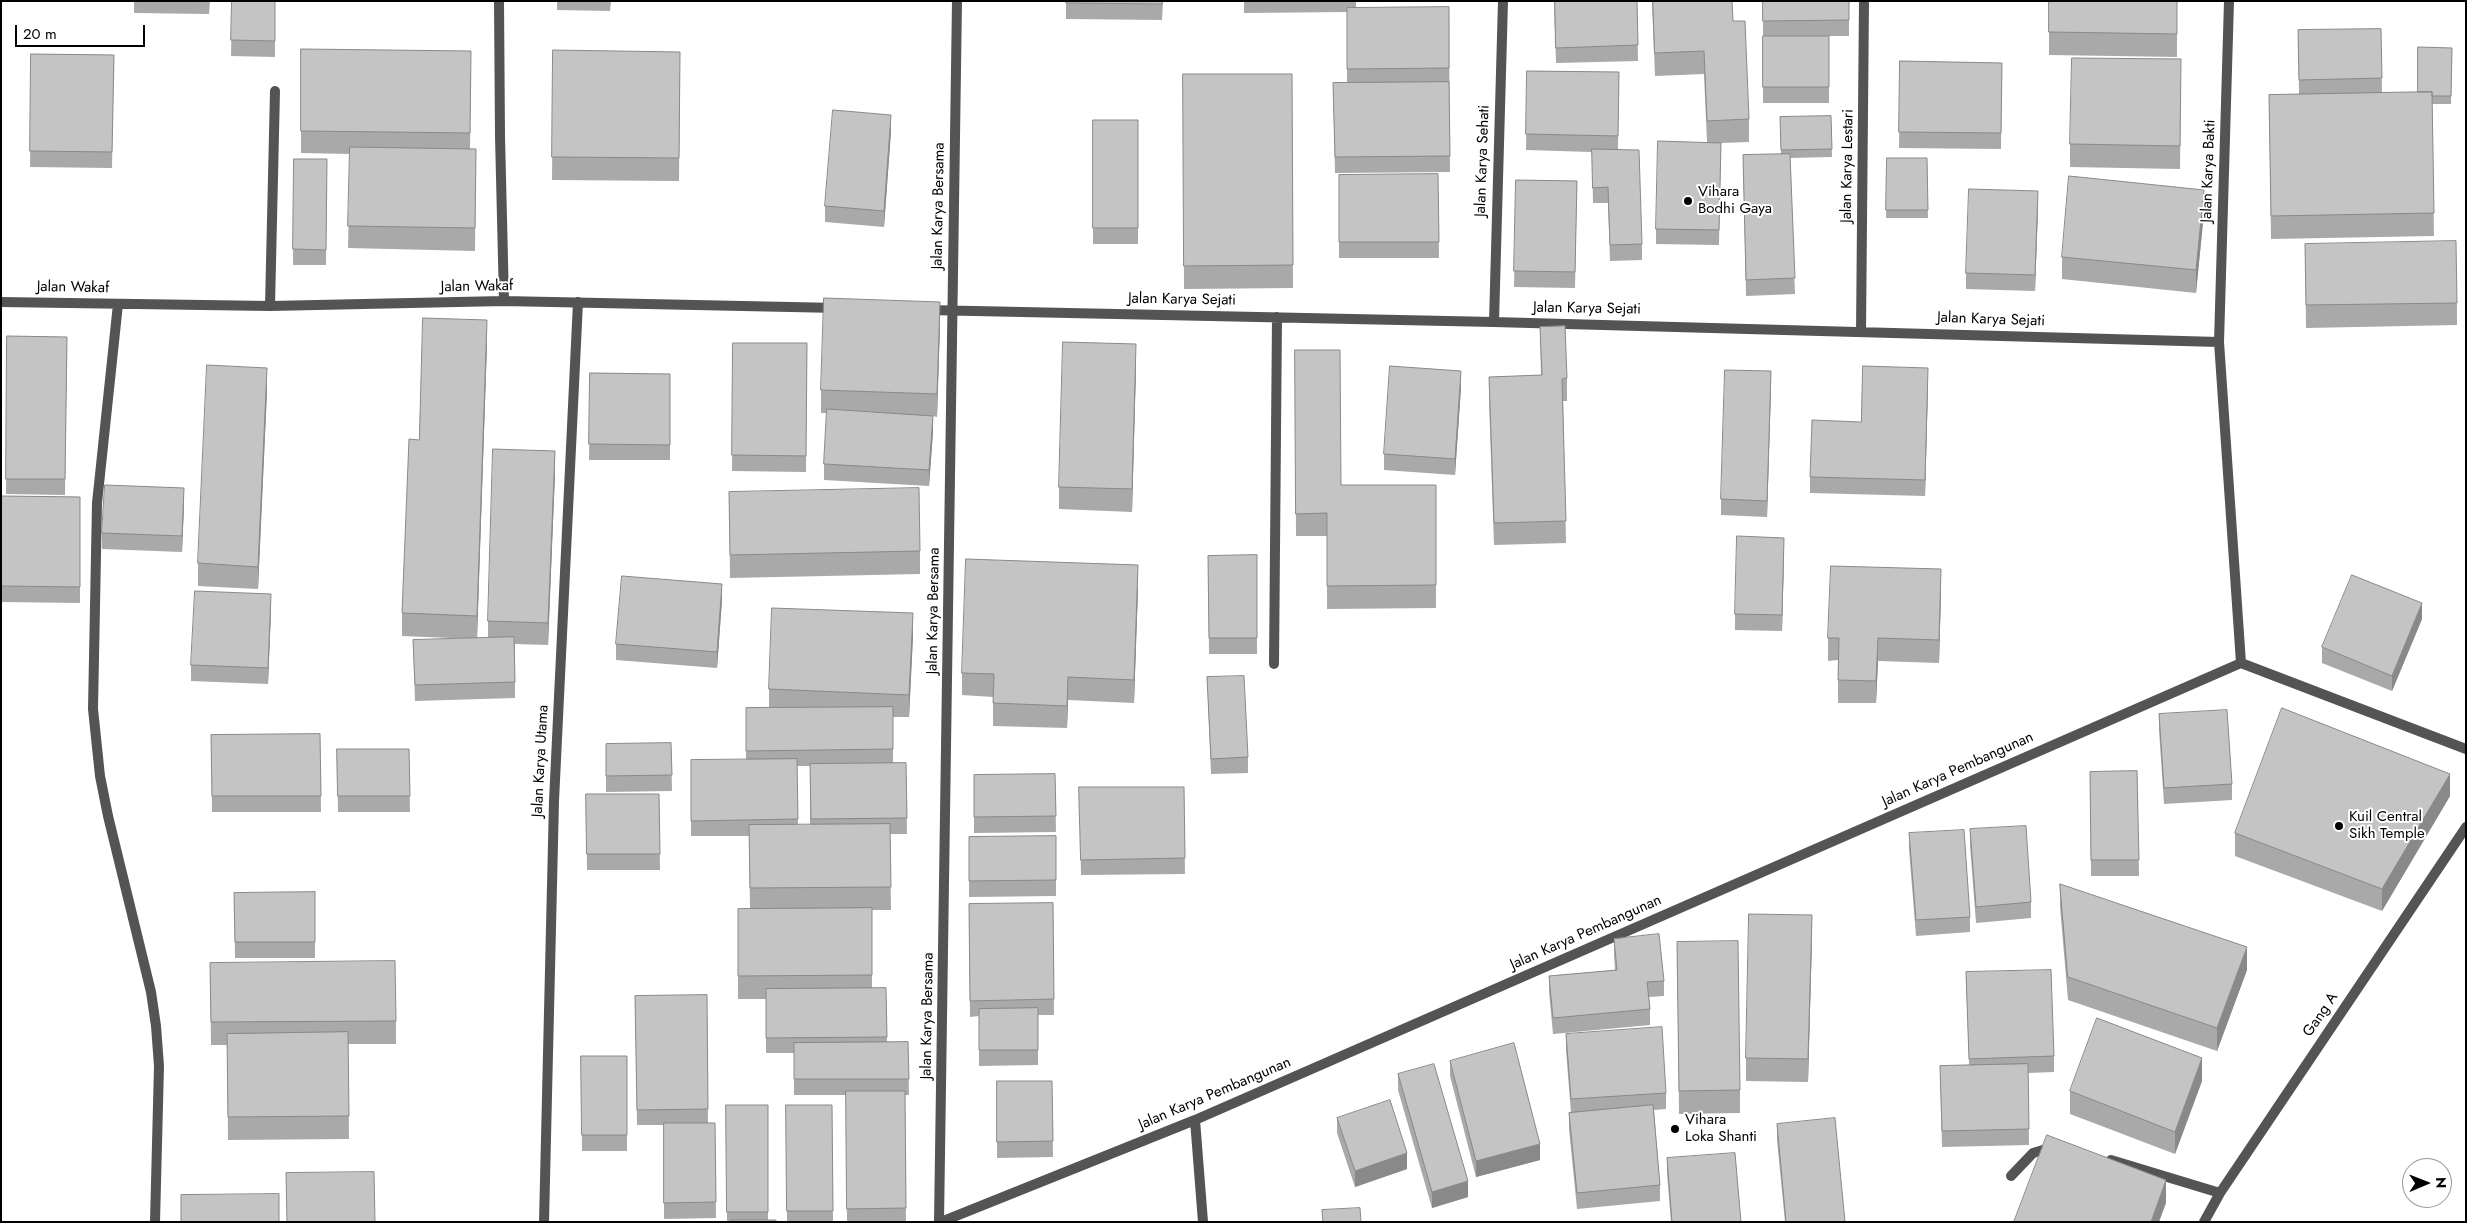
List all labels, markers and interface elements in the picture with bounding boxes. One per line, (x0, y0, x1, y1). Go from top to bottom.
scale bar (18, 15, 148, 47)
text: 20 m (23, 23, 57, 45)
street label: Jalan Karya Sehati (1472, 105, 1494, 217)
street label: Jalan Karya Lestari (1838, 109, 1858, 223)
street label: Jalan Karya Bakti (2198, 119, 2220, 223)
street label: Jalan Karya Bersama (929, 142, 949, 270)
place label: Vihara Bodhi Gaya (1698, 183, 1772, 218)
marker: Vihara Bodhi Gaya (1682, 195, 1694, 207)
street label: Jalan Wakaf (441, 277, 513, 297)
street label: Jalan Wakaf (37, 278, 109, 298)
street label: Jalan Karya Sejati (1128, 290, 1236, 310)
street label: Jalan Karya Sejati (1533, 299, 1641, 319)
street label: Jalan Karya Sejati (1937, 309, 2045, 331)
street label: Jalan Karya Bersama (924, 547, 944, 675)
street label: Jalan Karya Utama (529, 704, 553, 818)
street label: Jalan Karya Pembangunan (1880, 728, 2036, 812)
place label: Kuil Central Sikh Temple (2349, 808, 2425, 843)
marker: Kuil Central Sikh Temple (2333, 820, 2345, 832)
street label: Jalan Karya Pembangunan (1508, 891, 1664, 975)
street label: Jalan Karya Bersama (918, 952, 938, 1080)
street label: Gang A (2300, 989, 2342, 1041)
street label: Jalan Karya Pembangunan (1136, 1054, 1294, 1134)
place label: Vihara Loka Shanti (1685, 1111, 1757, 1146)
marker: Vihara Loka Shanti (1669, 1123, 1681, 1135)
north arrow (2402, 1158, 2452, 1208)
text: N (2431, 1177, 2451, 1188)

